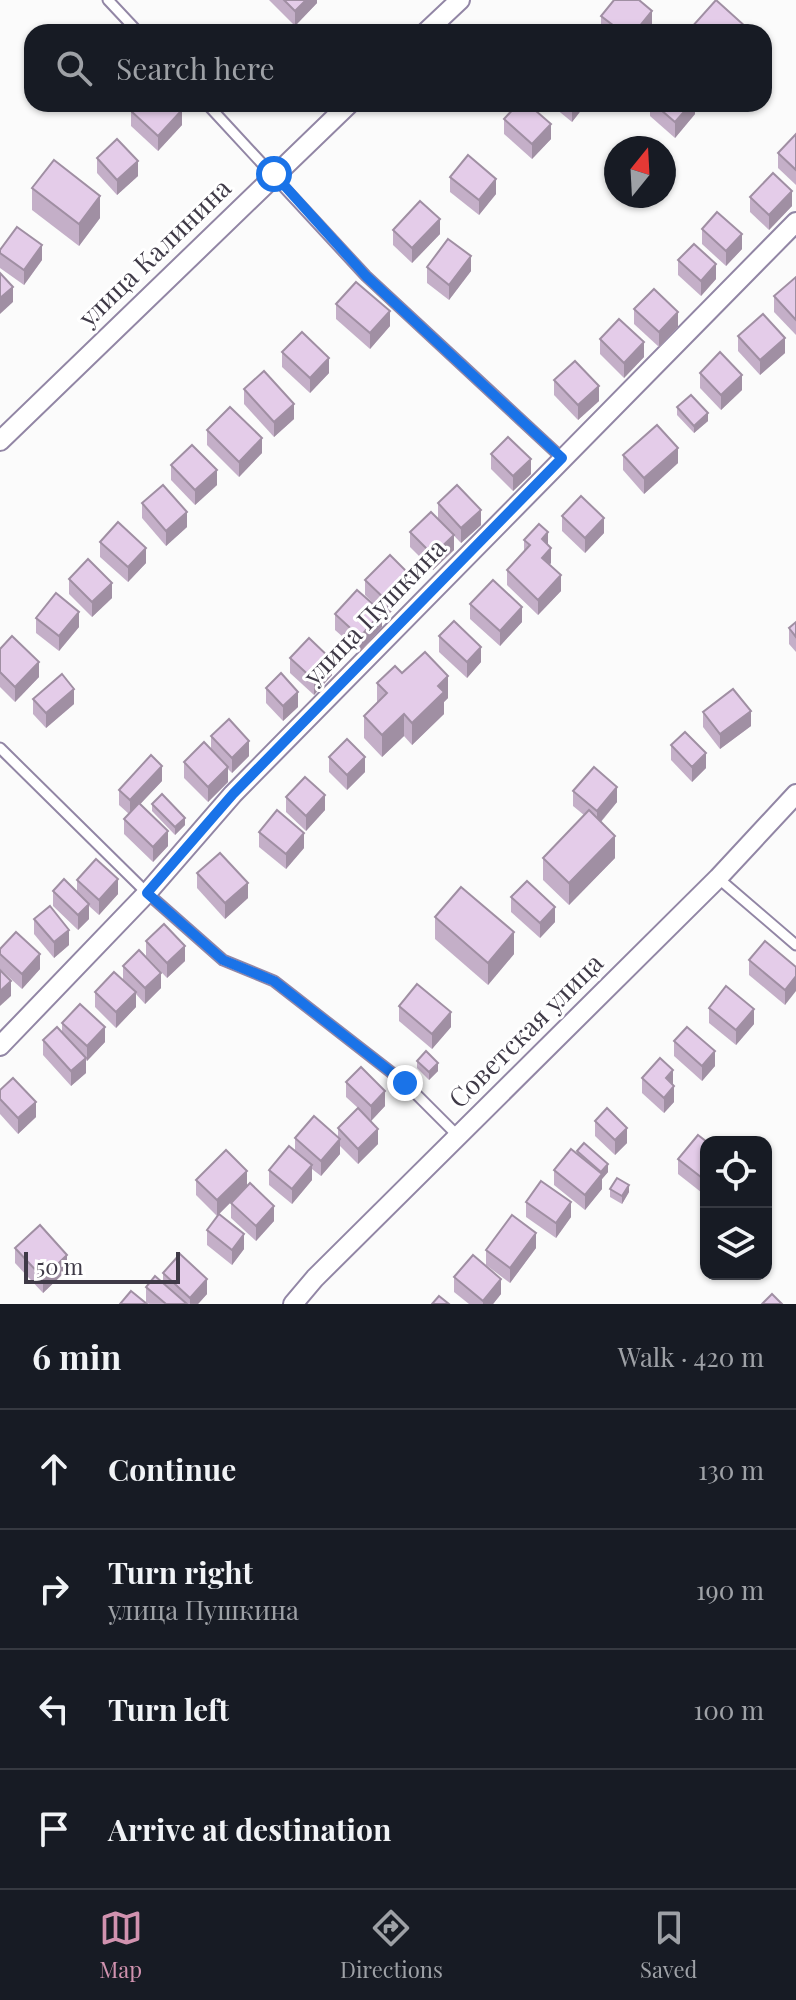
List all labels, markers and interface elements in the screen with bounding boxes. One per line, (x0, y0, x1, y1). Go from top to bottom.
search box (24, 24, 772, 112)
icon: search (52, 46, 96, 90)
text: Search here (116, 48, 275, 88)
north arrow (604, 136, 676, 208)
route start (256, 156, 292, 192)
street label: улица Калинина (69, 170, 238, 334)
street label: улица Пушкина (294, 530, 453, 693)
street label: Советская улица (440, 945, 610, 1115)
route end (387, 1065, 423, 1101)
map controls (700, 1136, 772, 1280)
button: locate (700, 1136, 772, 1208)
button: layers (700, 1208, 772, 1280)
scale bar (24, 1248, 180, 1284)
text: 50 m (36, 1251, 83, 1281)
text: 6 min (32, 1333, 121, 1379)
text: Walk · 420 m (618, 1339, 764, 1374)
icon: ahead (32, 1447, 76, 1491)
text: Continue (108, 1449, 236, 1489)
text: 130 m (698, 1452, 764, 1487)
text: Turn right (108, 1552, 253, 1592)
icon: right (32, 1567, 76, 1611)
text: 190 m (696, 1572, 764, 1607)
text: улица Пушкина (108, 1592, 299, 1627)
icon: left (32, 1687, 76, 1731)
text: Turn left (108, 1689, 229, 1729)
text: 100 m (694, 1692, 764, 1727)
icon: arrive (32, 1807, 76, 1851)
text: Arrive at destination (108, 1809, 391, 1849)
tab: Map (99, 1906, 143, 1984)
tab: Directions (340, 1906, 443, 1984)
tab: Saved (640, 1906, 697, 1984)

